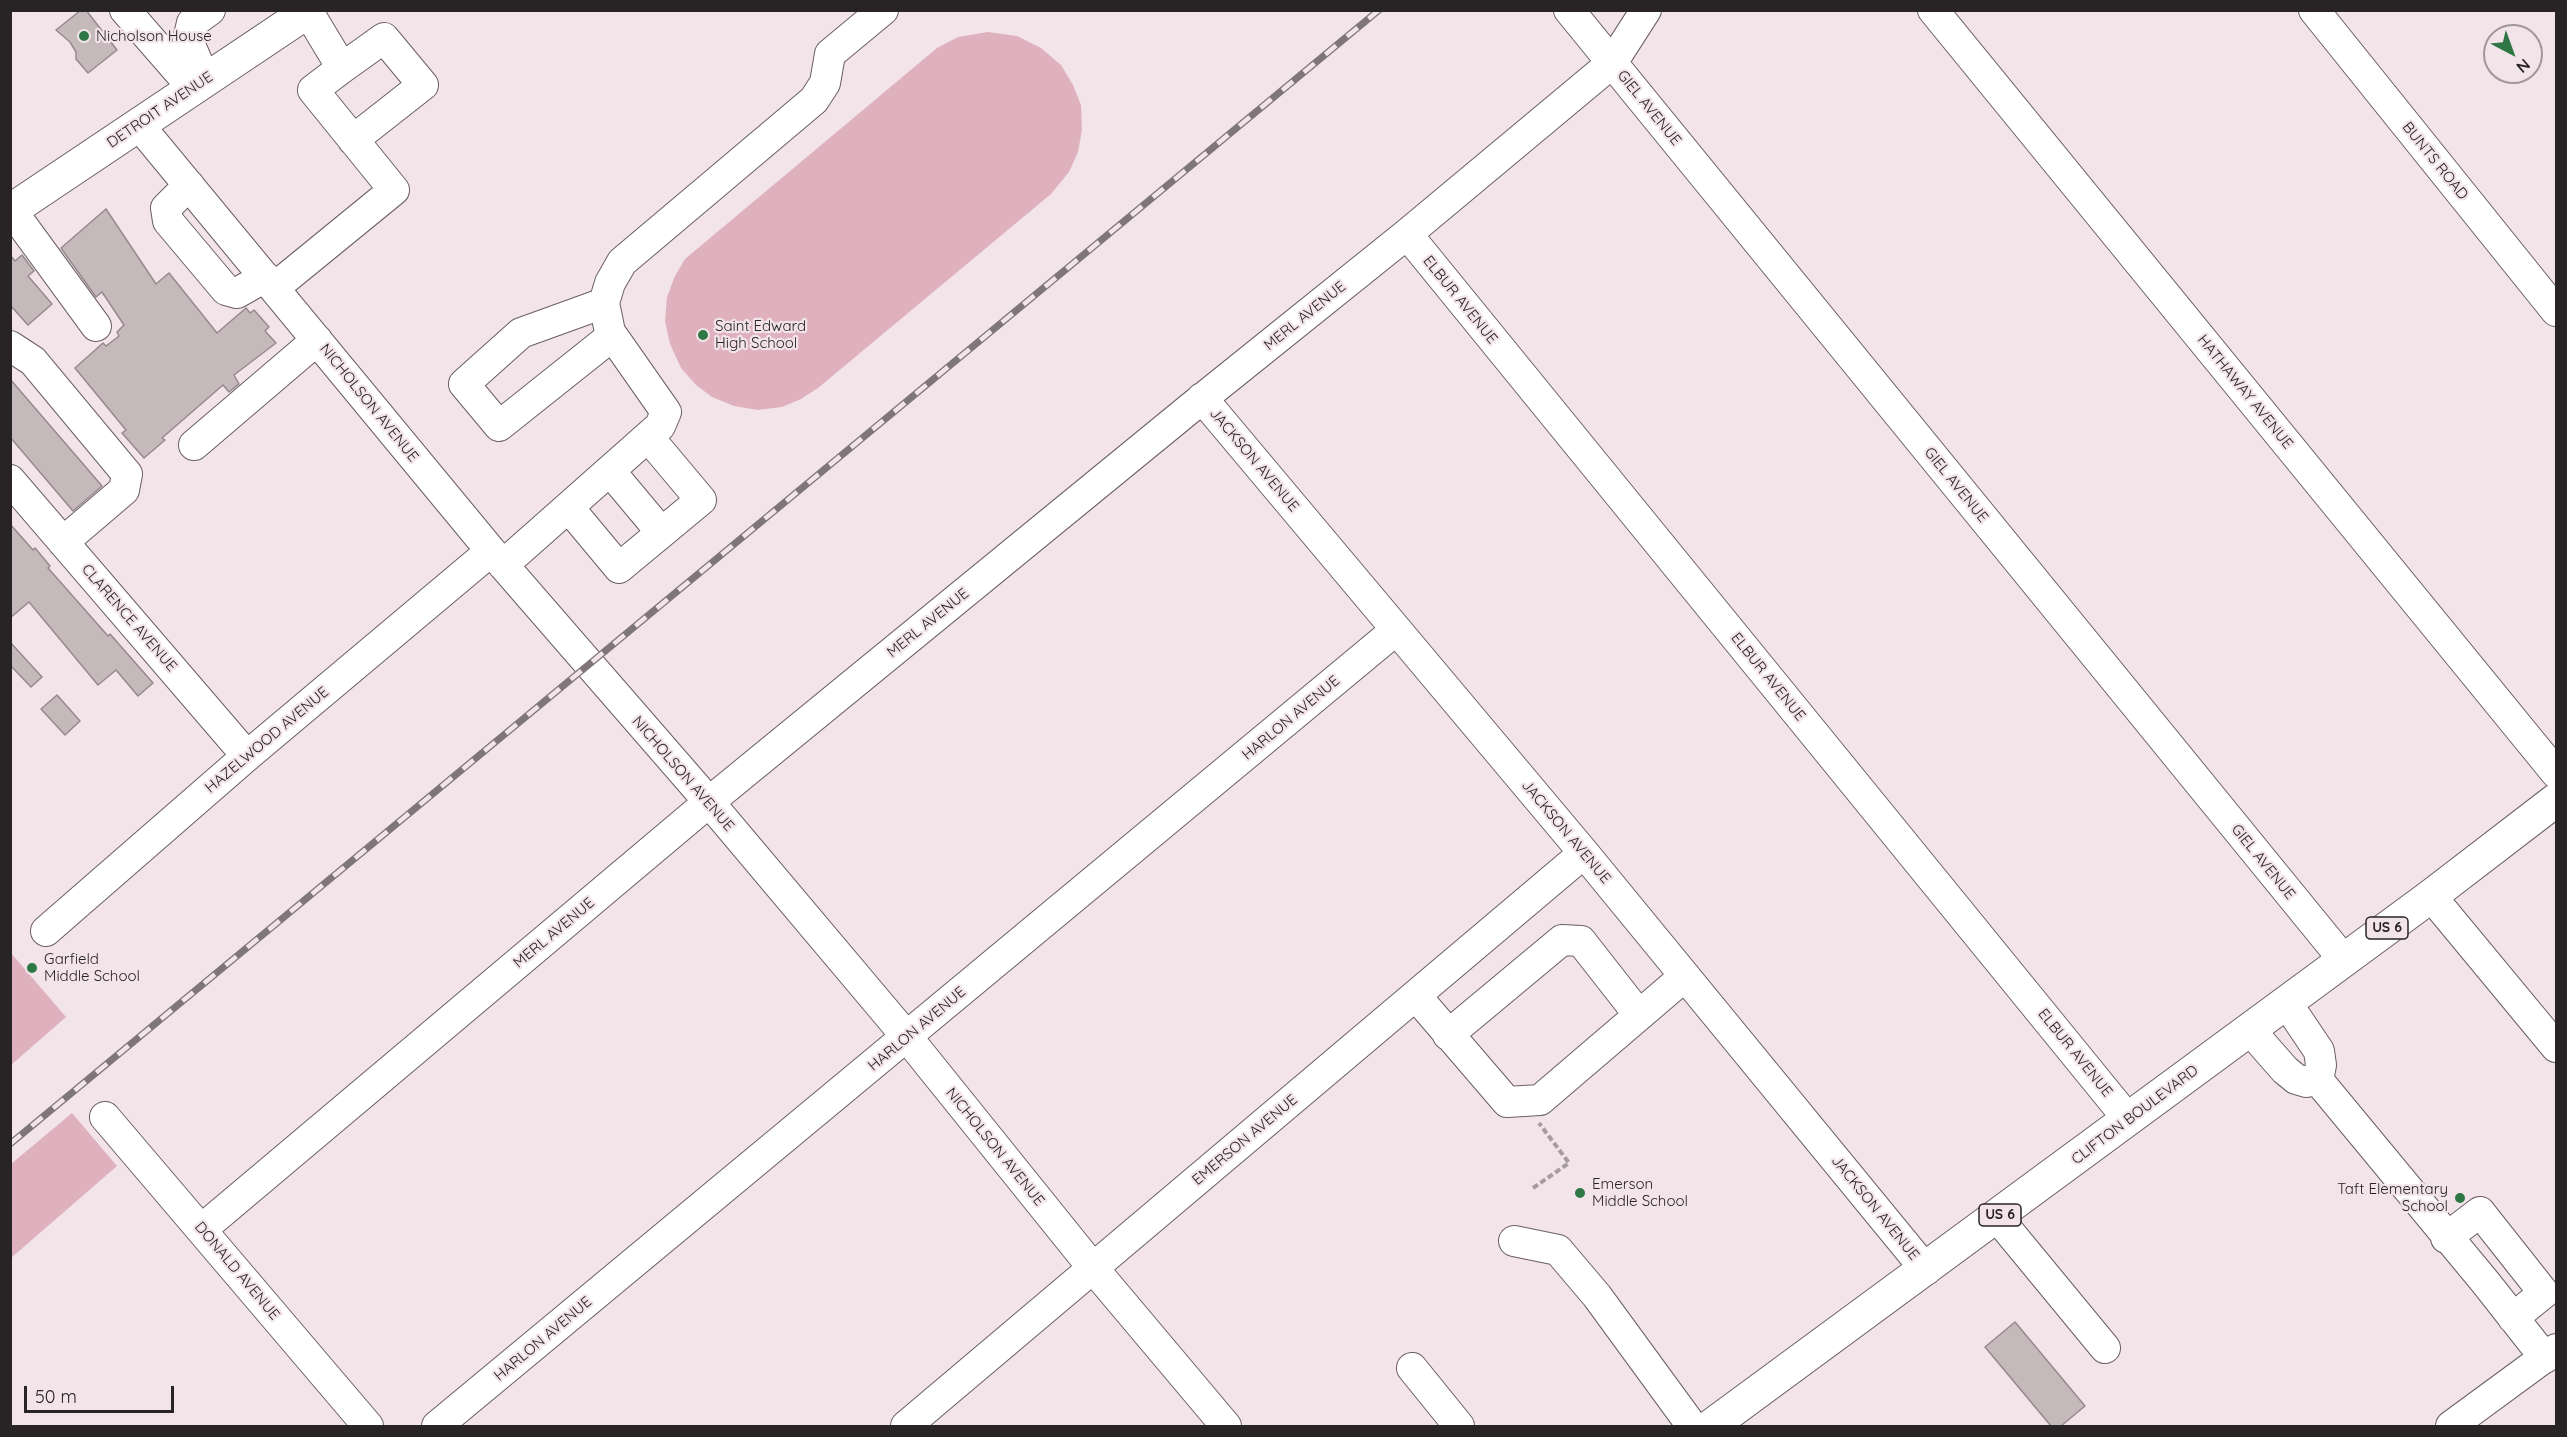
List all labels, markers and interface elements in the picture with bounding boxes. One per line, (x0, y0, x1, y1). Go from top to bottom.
north arrow (2483, 24, 2543, 84)
place label: Nicholson House (96, 27, 212, 45)
marker: Nicholson House (77, 29, 91, 43)
text: N (2513, 55, 2535, 77)
street label: GIEL AVENUE (1613, 67, 1685, 149)
street label: DETROIT AVENUE (104, 68, 216, 152)
street label: BUNTS ROAD (2398, 119, 2472, 203)
street label: ELBUR AVENUE (1419, 252, 1501, 348)
street label: MERL AVENUE (1260, 278, 1350, 354)
place label: Saint Edward High School (715, 317, 806, 352)
marker: Saint Edward High School (696, 328, 710, 342)
street label: HATHAWAY AVENUE (2193, 331, 2297, 453)
street label: NICHOLSON AVENUE (316, 340, 422, 466)
street label: JACKSON AVENUE (1205, 405, 1303, 515)
street label: GIEL AVENUE (1920, 444, 1992, 526)
street label: CLARENCE AVENUE (77, 561, 181, 675)
street label: MERL AVENUE (883, 585, 973, 661)
street label: ELBUR AVENUE (1727, 629, 1809, 725)
street label: HARLON AVENUE (1239, 672, 1343, 764)
street label: HAZELWOOD AVENUE (202, 683, 332, 797)
street label: NICHOLSON AVENUE (628, 713, 738, 835)
street label: JACKSON AVENUE (1517, 777, 1615, 887)
street label: GIEL AVENUE (2227, 821, 2299, 903)
street label: MERL AVENUE (510, 894, 598, 972)
road number: US 6 (2366, 917, 2408, 939)
place label: Garfield Middle School (44, 950, 140, 985)
marker: Garfield Middle School (25, 961, 39, 975)
street label: HARLON AVENUE (865, 983, 969, 1075)
street label: ELBUR AVENUE (2034, 1005, 2116, 1101)
street label: CLIFTON BOULEVARD (2068, 1061, 2202, 1169)
street label: NICHOLSON AVENUE (942, 1084, 1048, 1210)
street label: EMERSON AVENUE (1189, 1091, 1301, 1189)
street label: JACKSON AVENUE (1827, 1152, 1923, 1264)
place label: Emerson Middle School (1592, 1175, 1688, 1210)
place label: Taft Elementary School (2337, 1180, 2448, 1215)
marker: Emerson Middle School (1573, 1186, 1587, 1200)
marker: Taft Elementary School (2453, 1191, 2467, 1205)
road number: US 6 (1979, 1204, 2021, 1226)
street label: DONALD AVENUE (191, 1218, 283, 1324)
street label: HARLON AVENUE (491, 1293, 595, 1385)
scale bar (27, 1374, 177, 1412)
text: 50 m (35, 1385, 77, 1408)

